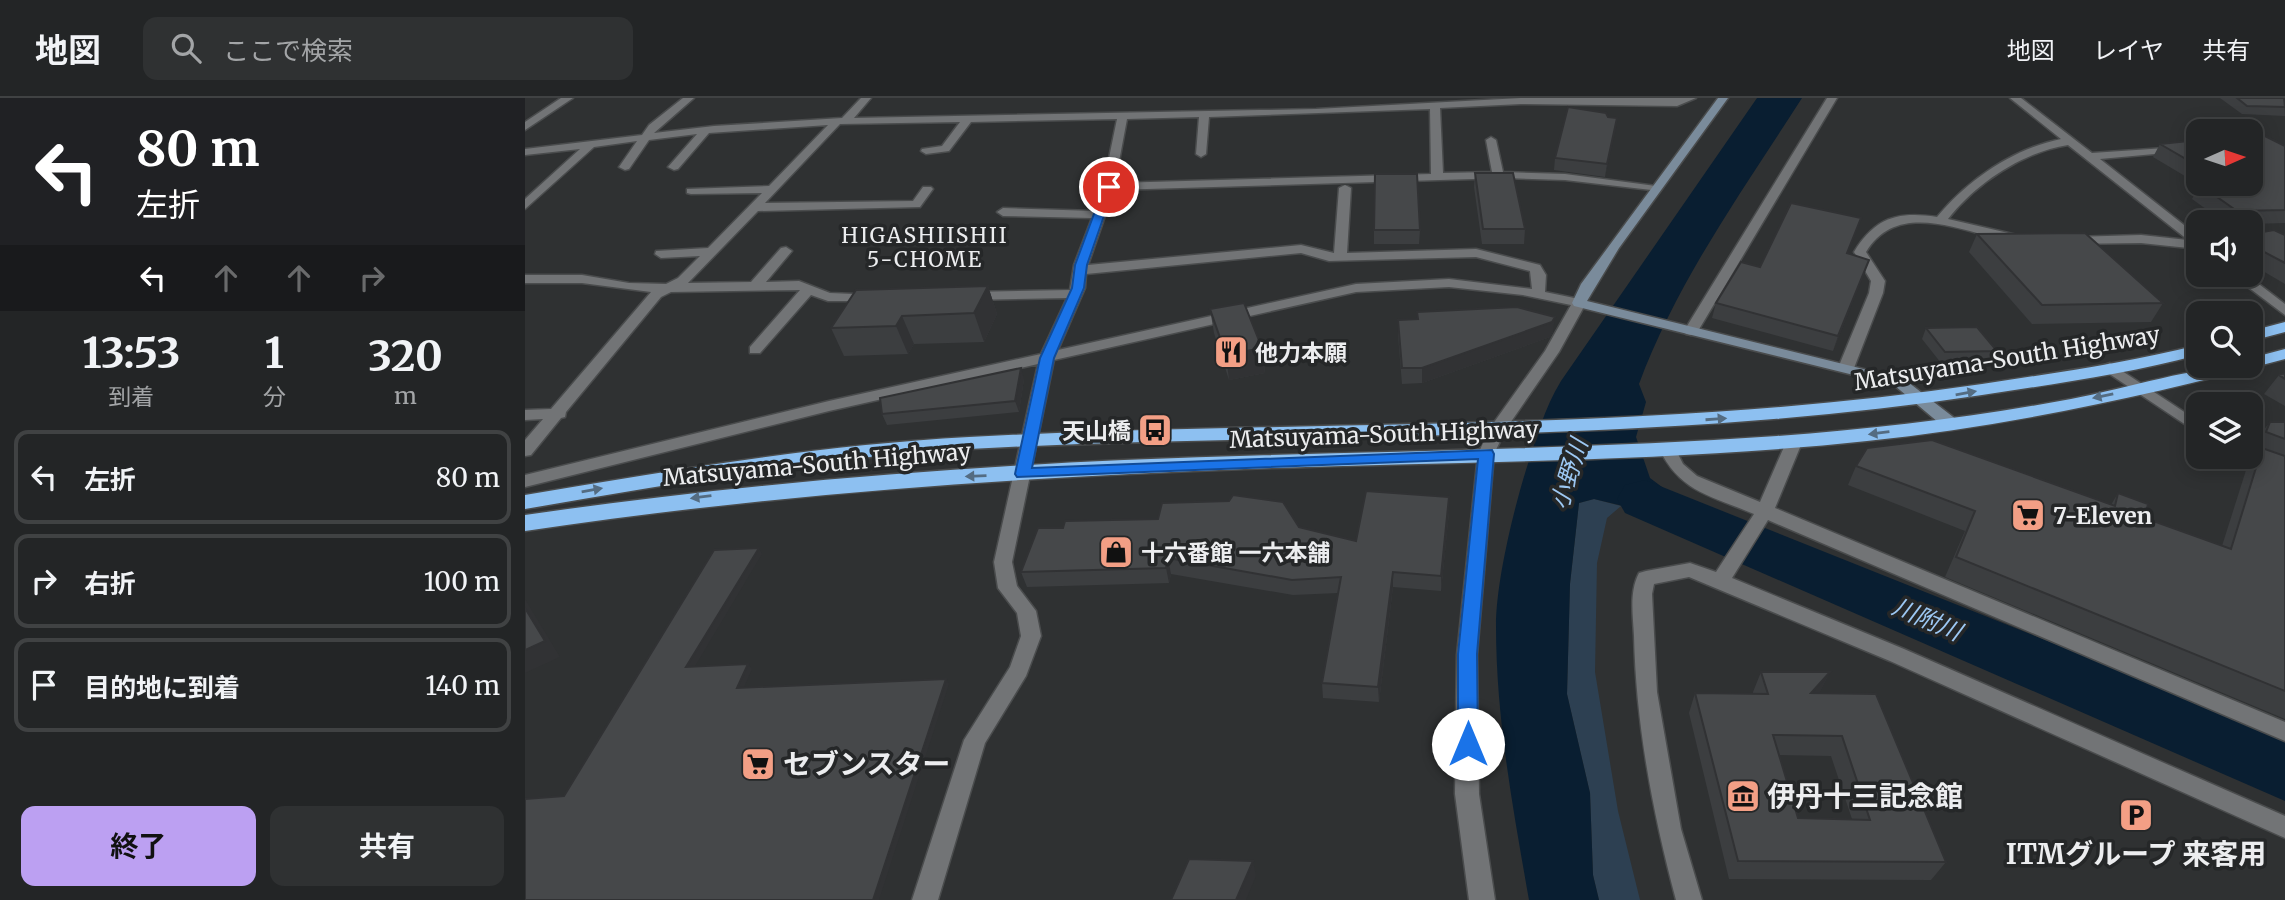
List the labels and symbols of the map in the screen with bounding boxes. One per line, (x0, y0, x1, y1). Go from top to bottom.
north arrow (2186, 119, 2263, 196)
pin (1079, 157, 1139, 217)
district label: HIGASHIISHII 5-CHOME (841, 222, 1009, 273)
street label: Matsuyama-South Highway (1852, 319, 2163, 397)
restaurant icon: 他力本願 (1212, 333, 1250, 371)
place label: 他力本願 (1255, 338, 1347, 367)
one-way arrow (1955, 388, 1977, 399)
one-way arrow (2092, 391, 2114, 402)
bus stop icon: 天山橋 (1136, 411, 1174, 449)
one-way arrow (1705, 413, 1727, 424)
street label: Matsuyama-South Highway (1229, 414, 1540, 454)
place label: 天山橋 (1062, 416, 1131, 445)
one-way arrow (1868, 428, 1890, 439)
water label: 小野川 (1544, 432, 1595, 513)
street label: Matsuyama-South Highway (662, 436, 973, 492)
one-way arrow (965, 470, 987, 481)
one-way arrow (581, 484, 603, 495)
one-way arrow (690, 491, 712, 502)
supermarket icon: 7-Eleven (2009, 496, 2047, 534)
place label: 7-Eleven (2053, 501, 2152, 530)
shop icon: 十六番館 一六本舗 (1097, 533, 1135, 571)
place label: 十六番館 一六本舗 (1141, 538, 1330, 567)
water label: 川附川 (1888, 591, 1969, 649)
position arrow (1431, 707, 1505, 781)
supermarket icon: セブンスター (739, 745, 777, 783)
place label: セブンスター (783, 746, 950, 782)
museum icon: 伊丹十三記念館 (1724, 777, 1762, 815)
place label: 伊丹十三記念館 (1767, 778, 1963, 814)
parking icon: ITMグループ 来客用 (2117, 796, 2155, 834)
place label: ITMグループ 来客用 (2006, 836, 2266, 872)

